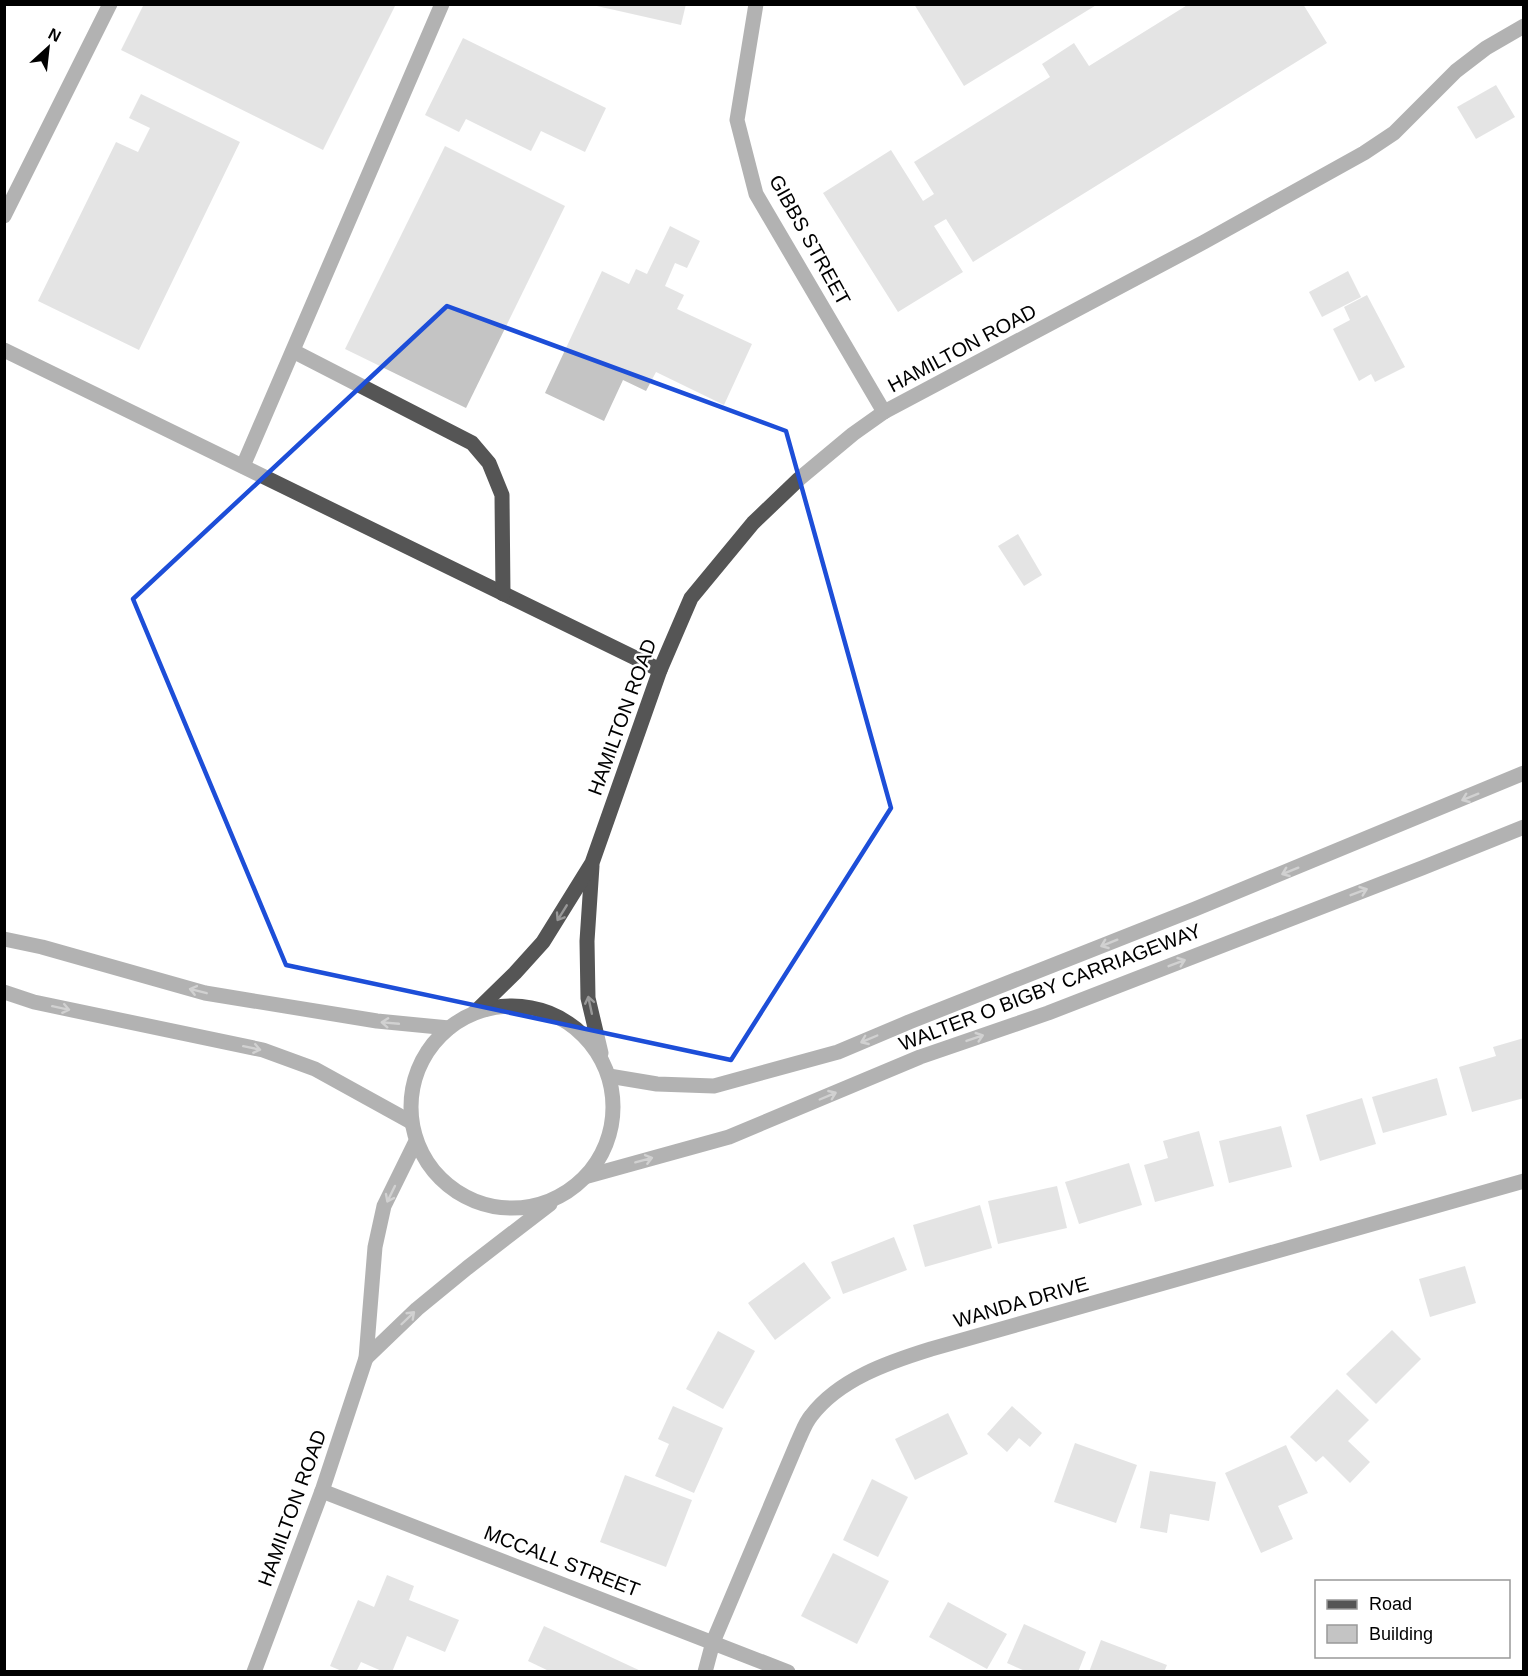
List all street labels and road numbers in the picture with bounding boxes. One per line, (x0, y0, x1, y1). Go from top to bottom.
street label: GIBBS STREET (765, 171, 855, 309)
street label: HAMILTON ROAD (884, 300, 1040, 396)
street label: HAMILTON ROAD (583, 636, 661, 798)
street label: WALTER O BIGBY CARRIAGEWAY (896, 919, 1204, 1055)
street label: WANDA DRIVE (951, 1272, 1091, 1332)
street label: HAMILTON ROAD (253, 1427, 331, 1589)
street label: MCCALL STREET (481, 1521, 643, 1601)

